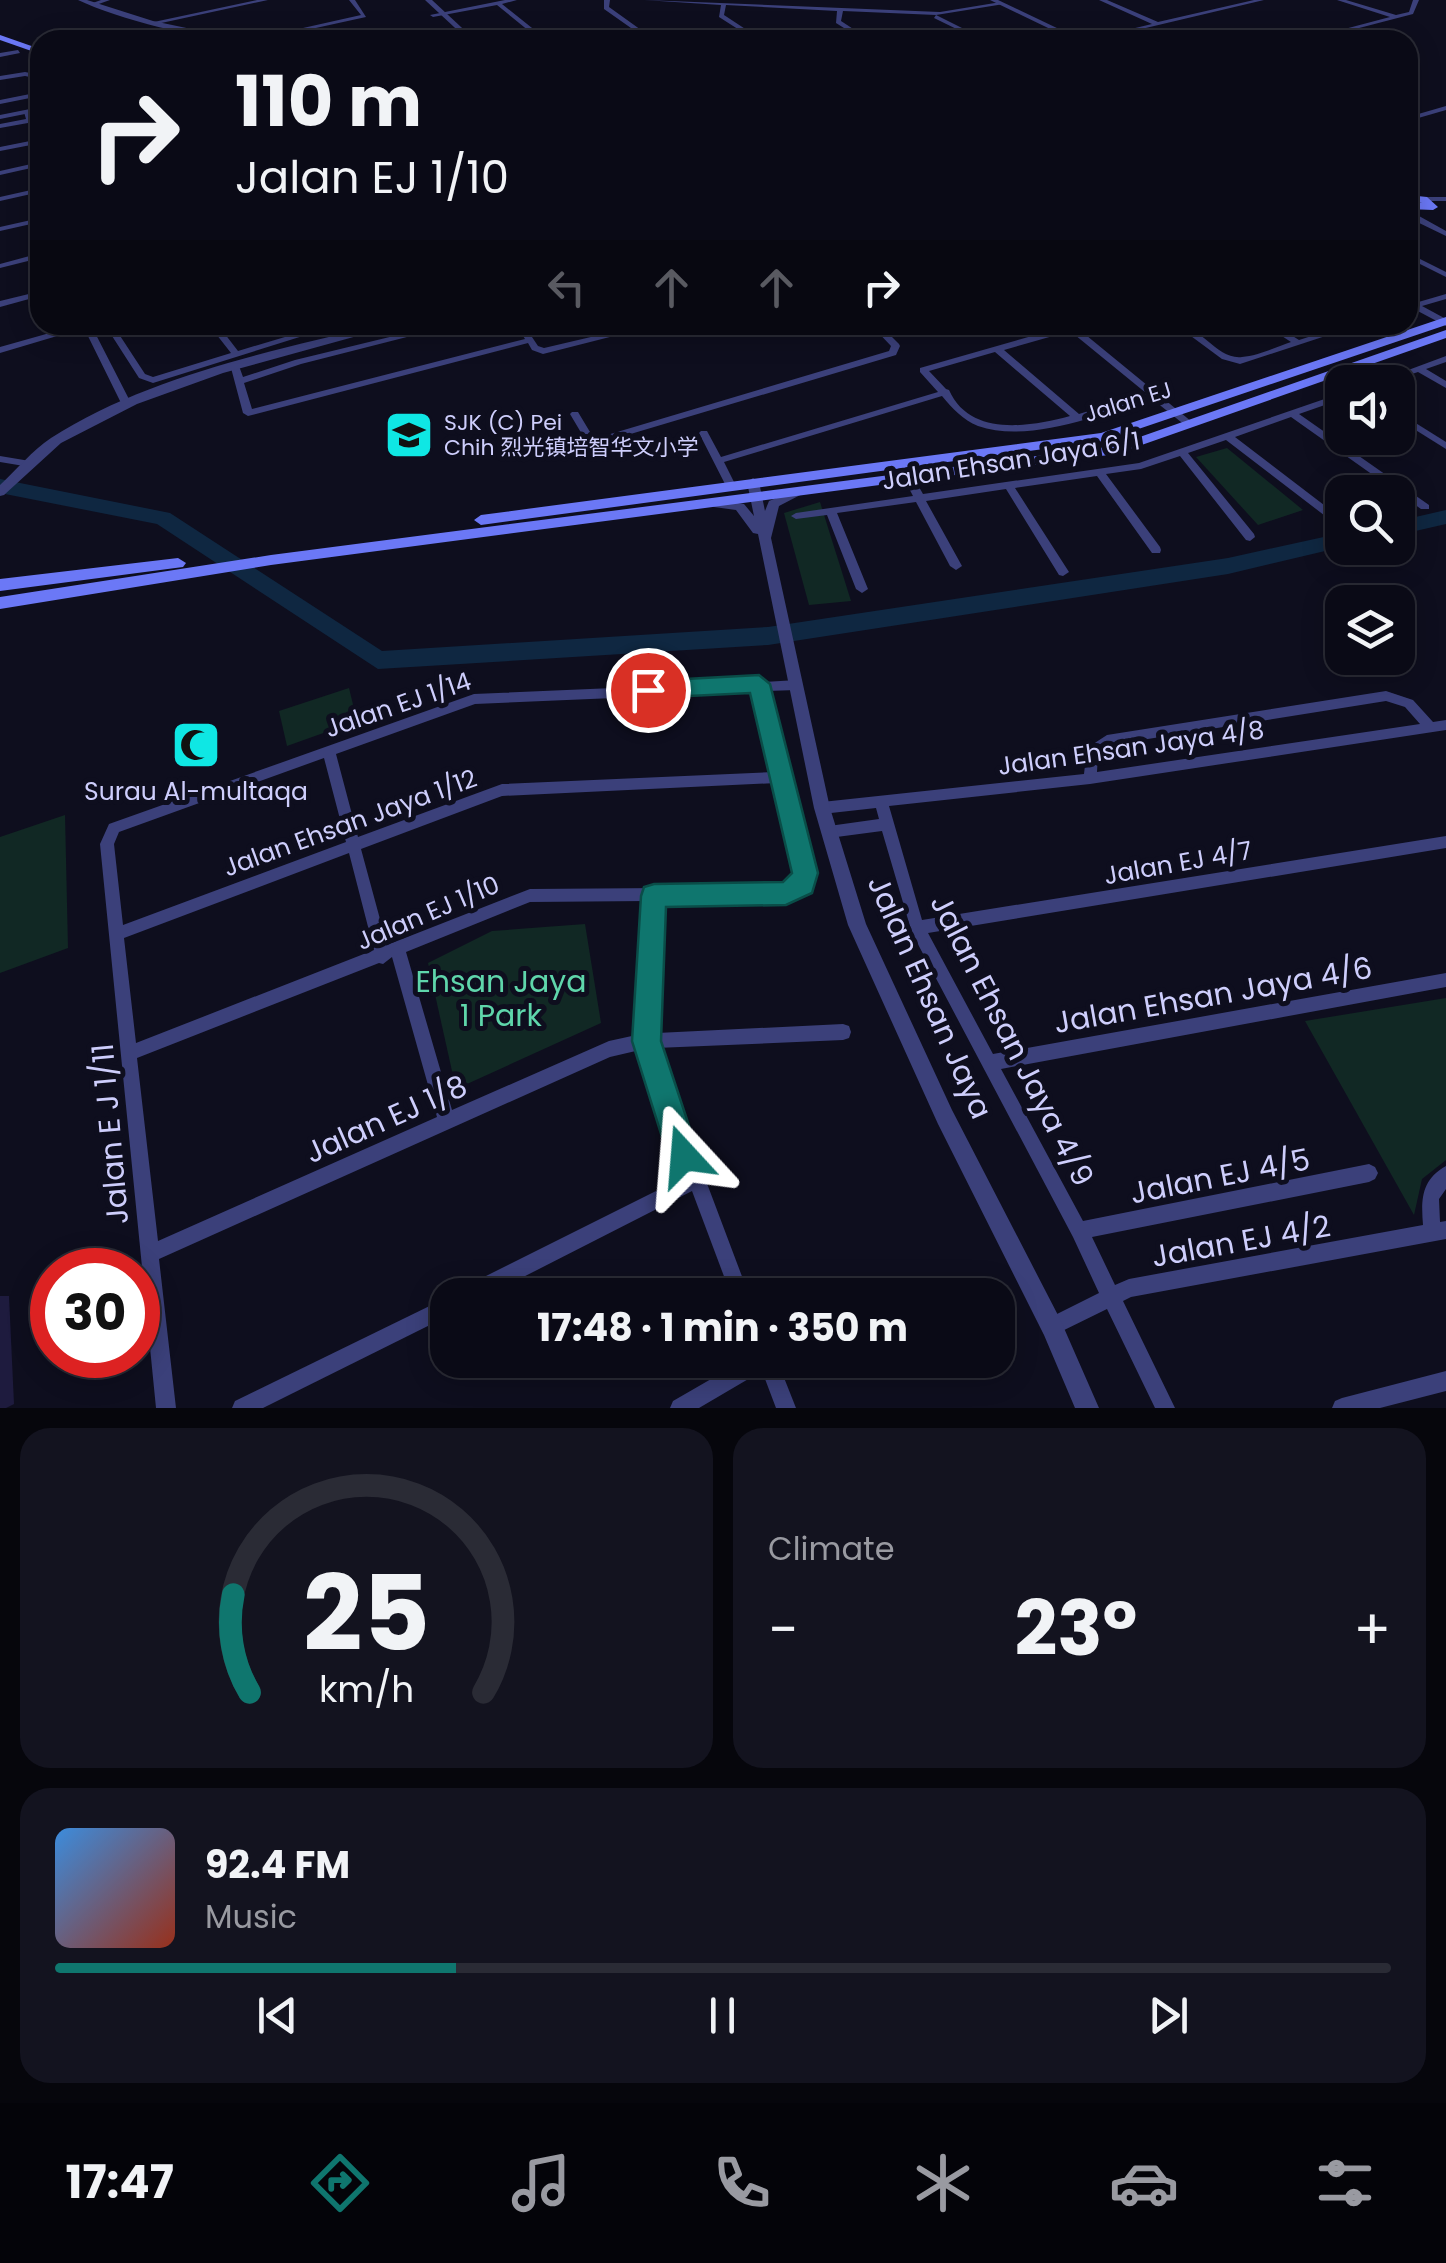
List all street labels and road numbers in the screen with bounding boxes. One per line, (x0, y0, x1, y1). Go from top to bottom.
street label: Jalan EJ (1081, 374, 1175, 430)
street label: Jalan Ehsan Jaya 6/1 (879, 423, 1143, 499)
street label: Jalan EJ 1/14 (320, 664, 476, 746)
street label: Jalan Ehsan Jaya 4/8 (996, 712, 1266, 784)
street label: Jalan Ehsan Jaya 1/12 (218, 761, 482, 885)
street label: Jalan EJ 4/7 (1101, 833, 1255, 893)
street label: Jalan EJ 1/10 (351, 867, 505, 959)
street label: Jalan Ehsan Jaya (857, 869, 1003, 1125)
street label: Jalan Ehsan Jaya 4/9 (920, 887, 1104, 1193)
street label: Jalan Ehsan Jaya 4/6 (1051, 946, 1375, 1044)
street label: Jalan E J 1/11 (81, 1042, 139, 1226)
street label: Jalan EJ 1/8 (298, 1064, 474, 1174)
street label: Jalan EJ 4/5 (1126, 1137, 1314, 1215)
street label: Jalan EJ 4/2 (1148, 1204, 1334, 1278)

